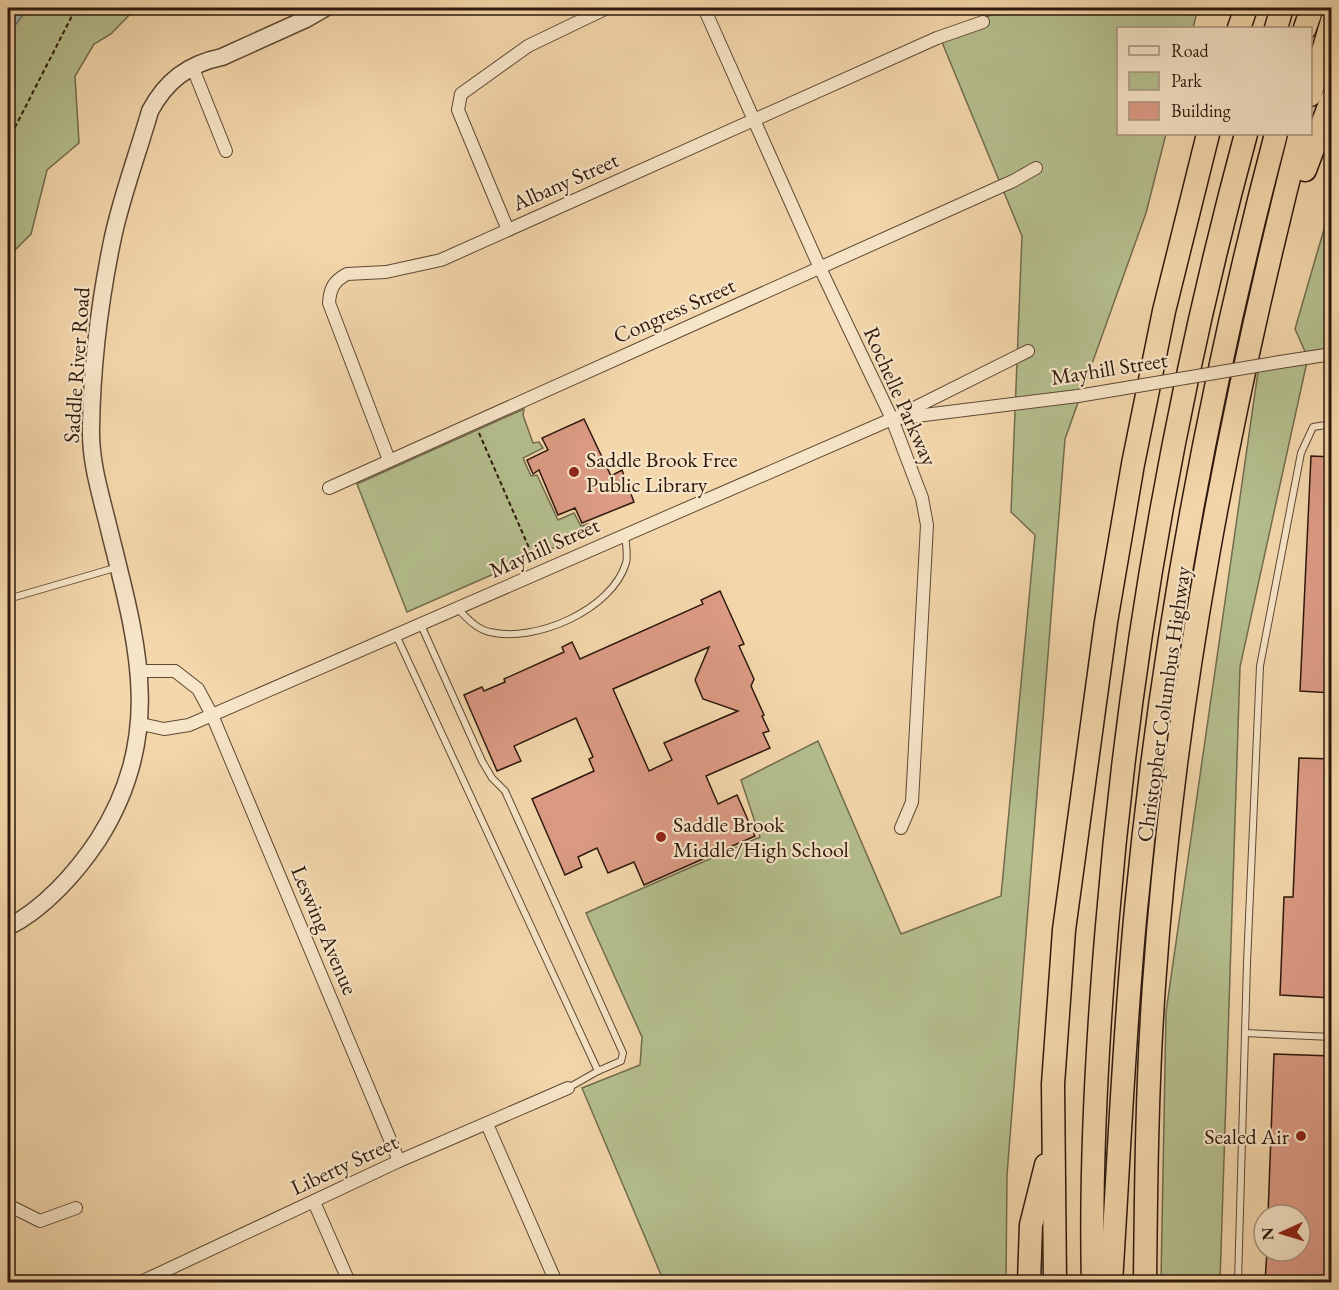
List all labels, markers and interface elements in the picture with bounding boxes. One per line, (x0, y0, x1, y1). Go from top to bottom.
legend (1117, 27, 1312, 135)
text: Road (1171, 39, 1210, 62)
text: Park (1171, 69, 1202, 92)
text: Building (1171, 99, 1231, 122)
street label: Albany Street (507, 145, 623, 218)
street label: Congress Street (609, 271, 740, 350)
street label: Saddle River Road (57, 285, 96, 444)
street label: Rochelle Parkway (857, 322, 944, 471)
street label: Mayhill Street (1049, 345, 1170, 392)
place label: Saddle Brook Free Public Library (586, 445, 738, 499)
marker: Saddle Brook Free Public Library (567, 465, 581, 479)
street label: Mayhill Street (485, 510, 604, 585)
street label: Christopher Columbus Highway (1130, 564, 1197, 844)
place label: Saddle Brook Middle/High School (673, 810, 849, 864)
marker: Saddle Brook Middle/High School (654, 830, 668, 844)
street label: Leswing Avenue (284, 861, 365, 1000)
place label: Sealed Air (1204, 1122, 1290, 1151)
street label: Liberty Street (286, 1127, 402, 1202)
marker: Sealed Air (1294, 1129, 1308, 1143)
north arrow (1252, 1203, 1312, 1263)
text: N (1257, 1227, 1278, 1241)

